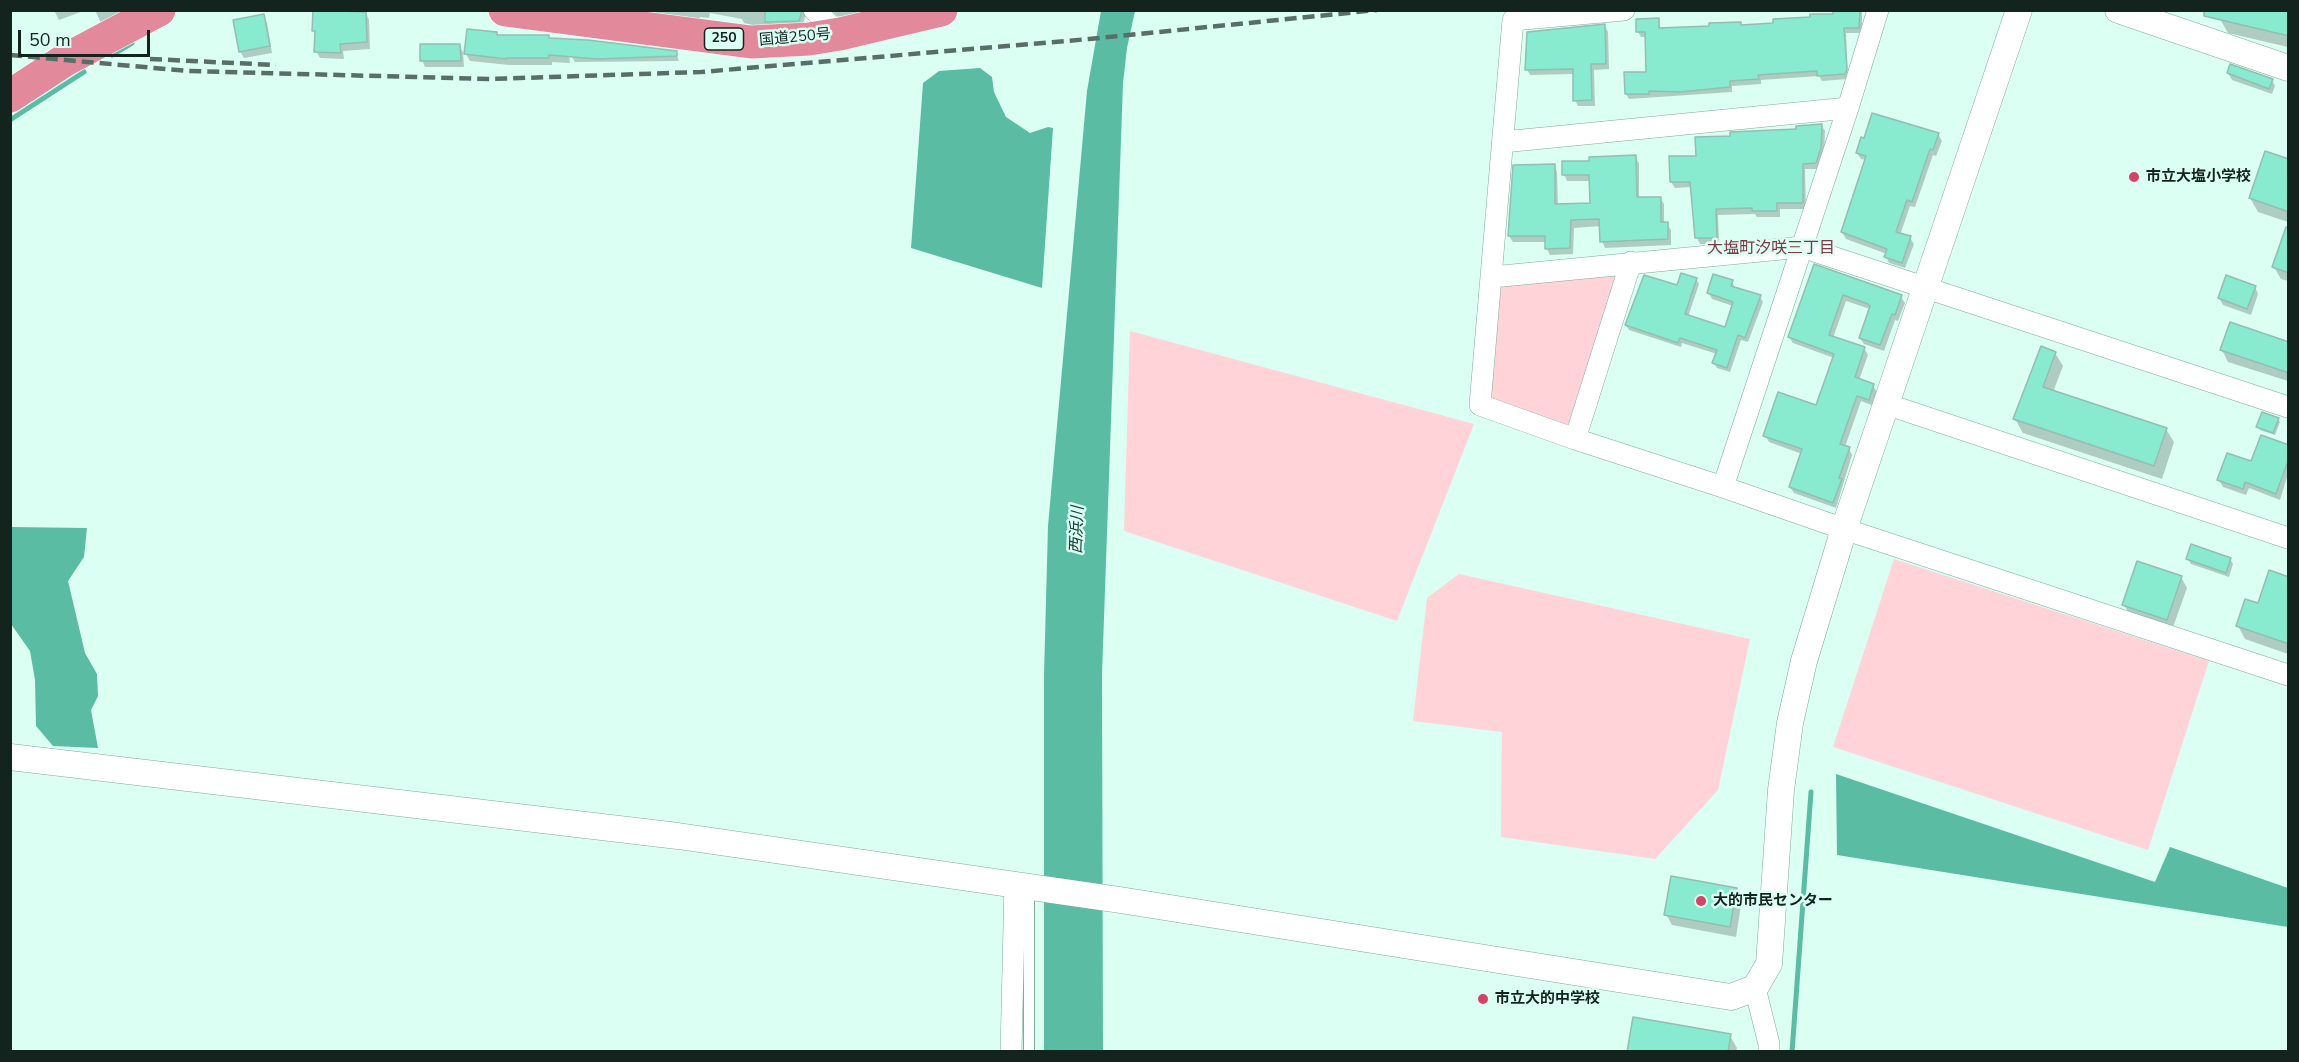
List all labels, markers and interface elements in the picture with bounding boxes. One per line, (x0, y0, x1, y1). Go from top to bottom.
scale bar (21, 18, 153, 56)
street label: 国道250号 (758, 26, 832, 50)
text: 50 m (29, 28, 71, 52)
road number: 250 (704, 28, 744, 50)
place label: 市立大塩小学校 (2146, 168, 2251, 186)
marker: 市立大塩小学校 (2127, 170, 2141, 184)
district label: 大塩町汐咲三丁目 (1707, 239, 1835, 259)
water label: 西浜川 (1068, 506, 1088, 554)
place label: 大的市民センター (1713, 892, 1833, 910)
marker: 大的市民センター (1694, 894, 1708, 908)
place label: 市立大的中学校 (1495, 990, 1600, 1008)
marker: 市立大的中学校 (1476, 992, 1490, 1006)

